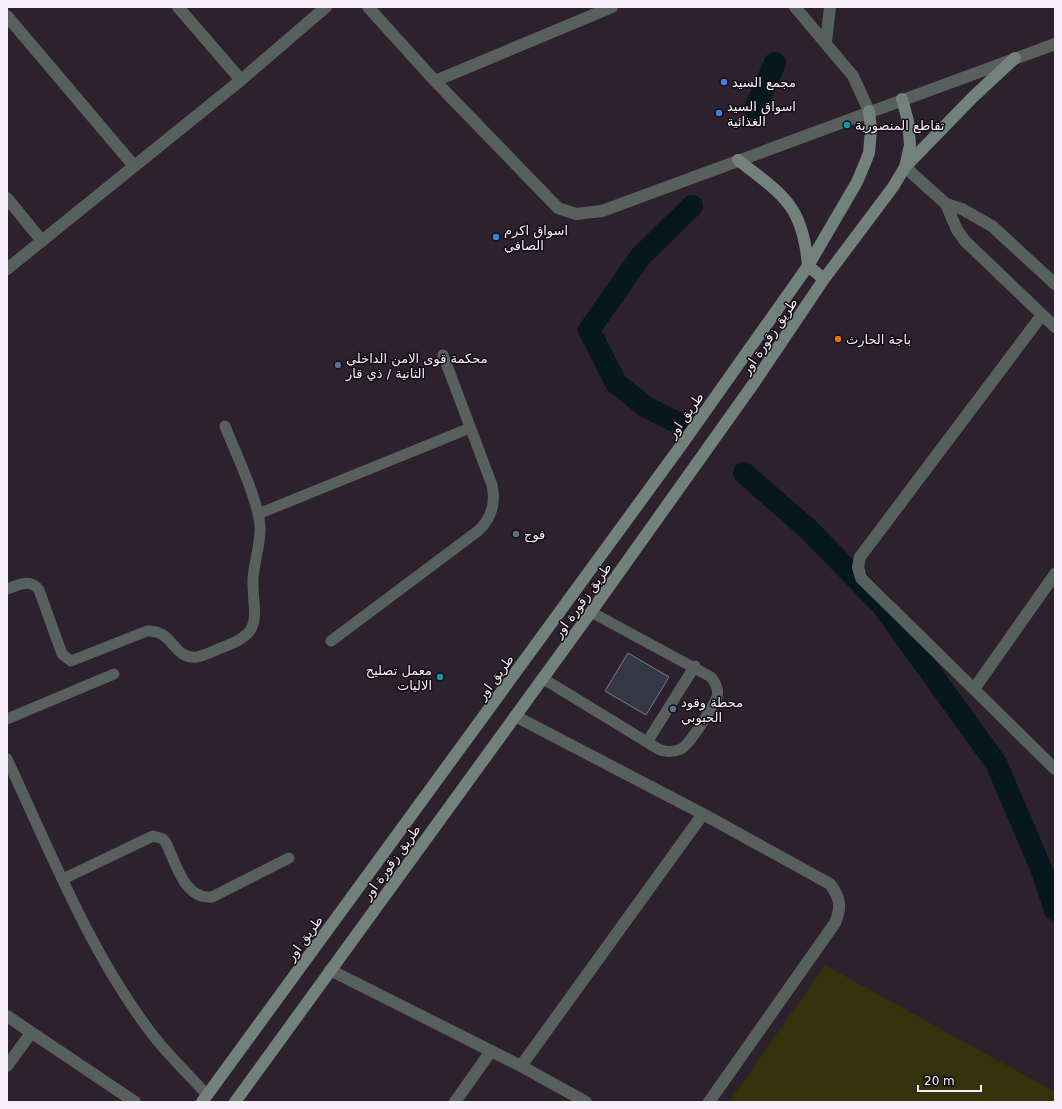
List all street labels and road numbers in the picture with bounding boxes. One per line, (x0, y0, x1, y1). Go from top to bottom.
street label: طريق زقورة اور (738, 295, 801, 379)
street label: طريق اور (664, 390, 707, 442)
street label: طريق زقورة اور (550, 560, 615, 642)
street label: طريق اور (473, 652, 518, 704)
street label: طريق زقورة اور (359, 822, 424, 904)
street label: طريق اور (282, 913, 327, 965)

